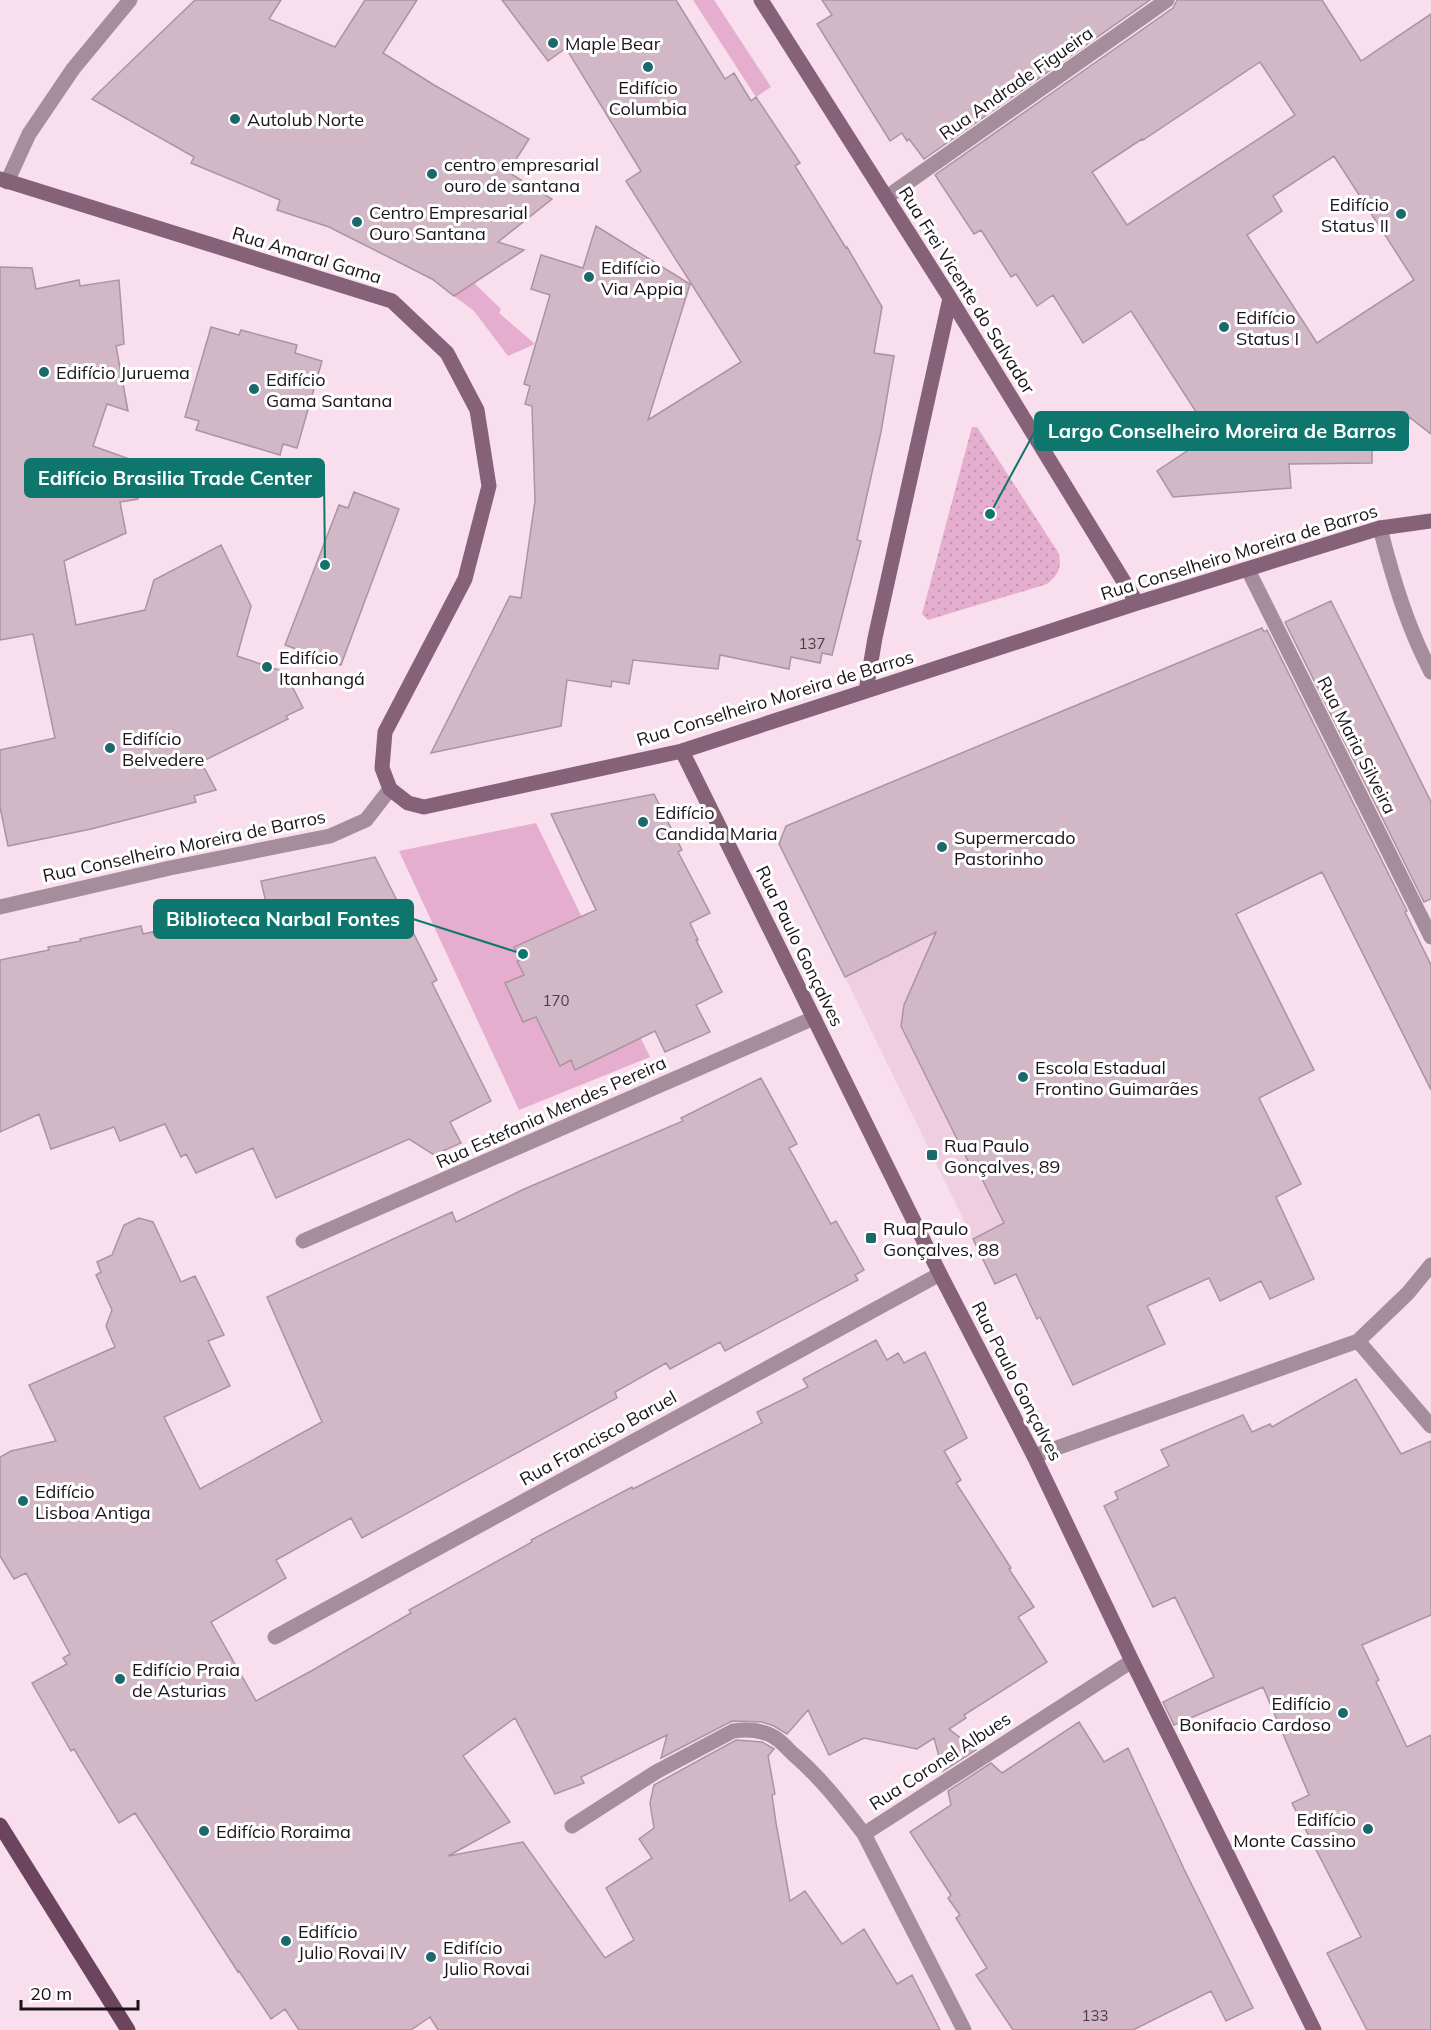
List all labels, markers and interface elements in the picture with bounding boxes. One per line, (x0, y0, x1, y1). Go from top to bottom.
street label: Rua Andrade Figueira (935, 21, 1097, 145)
place label: Maple Bear (565, 32, 661, 55)
marker: Maple Bear (546, 36, 560, 50)
marker: Edifício Columbia (641, 60, 655, 74)
place label: Edifício Columbia (609, 76, 687, 120)
place label: Autolub Norte (247, 108, 364, 131)
marker: Autolub Norte (228, 112, 242, 126)
place label: centro empresarial ouro de santana (444, 153, 599, 197)
marker: centro empresarial ouro de santana (425, 167, 439, 181)
street label: Rua Frei Vicente do Salvador (894, 182, 1041, 398)
place label: Edifício Status II (1321, 193, 1389, 237)
place label: Centro Empresarial Ouro Santana (369, 201, 528, 245)
marker: Edifício Status II (1394, 207, 1408, 221)
marker: Centro Empresarial Ouro Santana (350, 215, 364, 229)
street label: Rua Amaral Gama (230, 221, 384, 289)
place label: Edifício Via Appia (601, 256, 683, 300)
marker: Edifício Via Appia (582, 270, 596, 284)
place label: Edifício Status I (1236, 306, 1299, 350)
marker: Edifício Status I (1217, 320, 1231, 334)
place label: Edifício Juruema (56, 361, 190, 384)
marker: Edifício Juruema (37, 365, 51, 379)
place label: Edifício Gama Santana (266, 368, 392, 412)
marker: Edifício Gama Santana (247, 382, 261, 396)
callout: Largo Conselheiro Moreira de Barros (1035, 412, 1408, 450)
text: Largo Conselheiro Moreira de Barros (1048, 418, 1396, 443)
callout: Edifício Brasilia Trade Center (25, 459, 324, 497)
text: Edifício Brasilia Trade Center (38, 465, 312, 490)
street label: Rua Conselheiro Moreira de Barros (1098, 499, 1380, 605)
house number: 137 (798, 634, 826, 653)
street label: Rua Conselheiro Moreira de Barros (634, 645, 916, 751)
place label: Edifício Itanhangá (279, 646, 365, 690)
marker: Edifício Itanhangá (260, 660, 274, 674)
street label: Rua Maria Silveira (1312, 672, 1402, 818)
place label: Edifício Belvedere (122, 727, 204, 771)
marker: Edifício Belvedere (103, 741, 117, 755)
place label: Edifício Candida Maria (655, 801, 778, 845)
street label: Rua Conselheiro Moreira de Barros (40, 805, 328, 887)
marker: Edifício Candida Maria (636, 815, 650, 829)
place label: Supermercado Pastorinho (954, 826, 1075, 870)
marker: Supermercado Pastorinho (935, 840, 949, 854)
street label: Rua Paulo Gonçalves (751, 862, 849, 1030)
callout: Biblioteca Narbal Fontes (154, 900, 413, 938)
text: Biblioteca Narbal Fontes (166, 906, 400, 931)
house number: 170 (542, 991, 570, 1010)
street label: Rua Estefania Mendes Pereira (432, 1051, 670, 1173)
place label: Escola Estadual Frontino Guimarães (1035, 1056, 1199, 1100)
marker: Escola Estadual Frontino Guimarães (1016, 1070, 1030, 1084)
place label: Rua Paulo Gonçalves, 89 (944, 1134, 1060, 1178)
marker: Rua Paulo Gonçalves, 89 (925, 1148, 939, 1162)
place label: Rua Paulo Gonçalves, 88 (883, 1217, 999, 1261)
marker: Rua Paulo Gonçalves, 88 (864, 1231, 878, 1245)
street label: Rua Paulo Gonçalves (967, 1297, 1067, 1465)
street label: Rua Francisco Baruel (515, 1385, 681, 1491)
place label: Edifício Lisboa Antiga (35, 1480, 151, 1524)
marker: Edifício Lisboa Antiga (16, 1494, 30, 1508)
place label: Edifício Praia de Asturias (132, 1658, 240, 1702)
marker: Edifício Praia de Asturias (113, 1672, 127, 1686)
place label: Edifício Bonifacio Cardoso (1179, 1692, 1331, 1736)
marker: Edifício Bonifacio Cardoso (1336, 1706, 1350, 1720)
street label: Rua Coronel Albues (865, 1707, 1015, 1815)
place label: Edifício Monte Cassino (1233, 1808, 1356, 1852)
place label: Edifício Roraima (216, 1820, 351, 1843)
marker: Edifício Monte Cassino (1361, 1822, 1375, 1836)
marker: Edifício Roraima (197, 1824, 211, 1838)
place label: Edifício Julio Rovai IV (298, 1920, 407, 1964)
marker: Edifício Julio Rovai IV (279, 1934, 293, 1948)
place label: Edifício Julio Rovai (443, 1936, 530, 1980)
marker: Edifício Julio Rovai (424, 1950, 438, 1964)
scale bar (21, 1973, 138, 2011)
text: 20 m (30, 1982, 72, 2005)
house number: 133 (1081, 2006, 1109, 2025)

